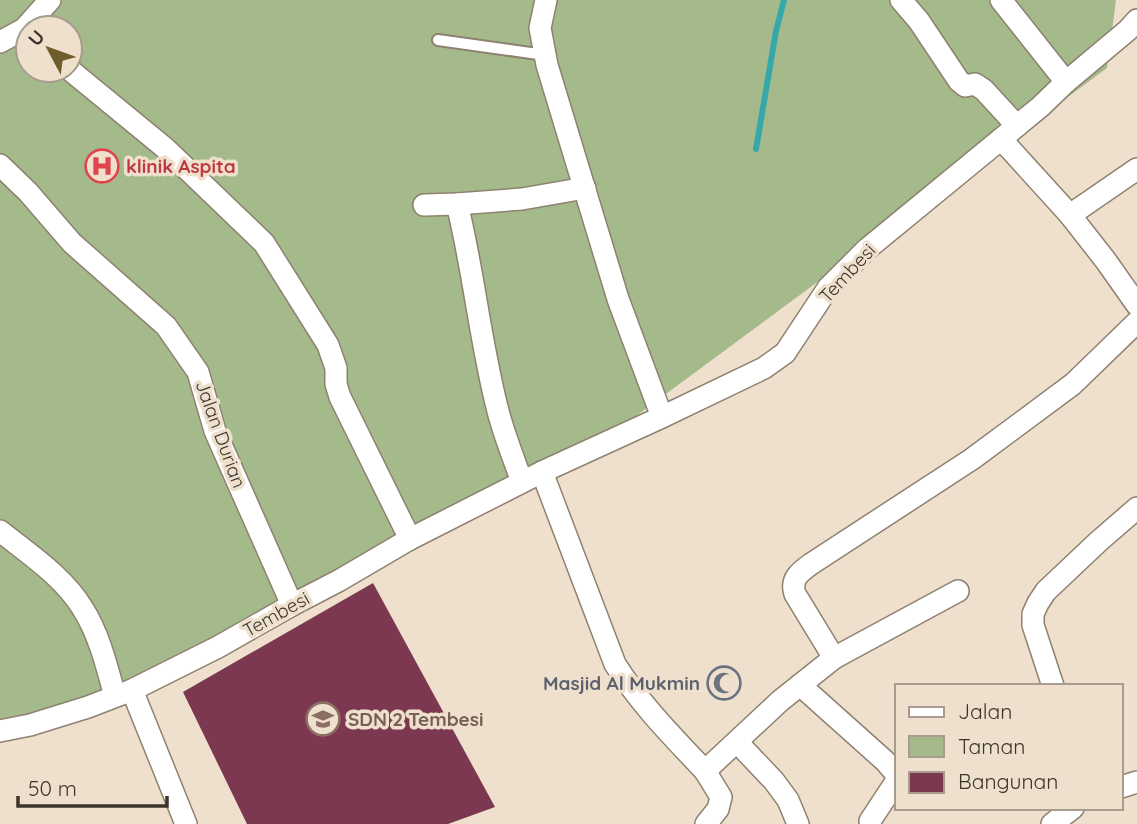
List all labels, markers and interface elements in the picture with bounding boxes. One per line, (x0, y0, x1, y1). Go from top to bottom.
north arrow (14, 14, 84, 84)
text: U (23, 25, 50, 51)
hospital icon: klinik Aspita (83, 147, 121, 185)
place label: klinik Aspita (126, 154, 236, 178)
street label: Tembesi (814, 238, 880, 308)
street label: Jalan Durian (190, 377, 252, 491)
street label: Tembesi (238, 586, 314, 642)
mosque icon: Masjid Al Mukmin (705, 664, 743, 702)
place label: Masjid Al Mukmin (543, 671, 700, 695)
legend (895, 684, 1123, 810)
text: Jalan (958, 698, 1012, 724)
school or university icon: SDN 2 Tembesi (304, 700, 342, 738)
place label: SDN 2 Tembesi (348, 707, 483, 731)
text: Taman (958, 733, 1025, 759)
scale bar (18, 764, 166, 808)
text: Bangunan (958, 768, 1058, 794)
text: 50 m (28, 775, 77, 801)

